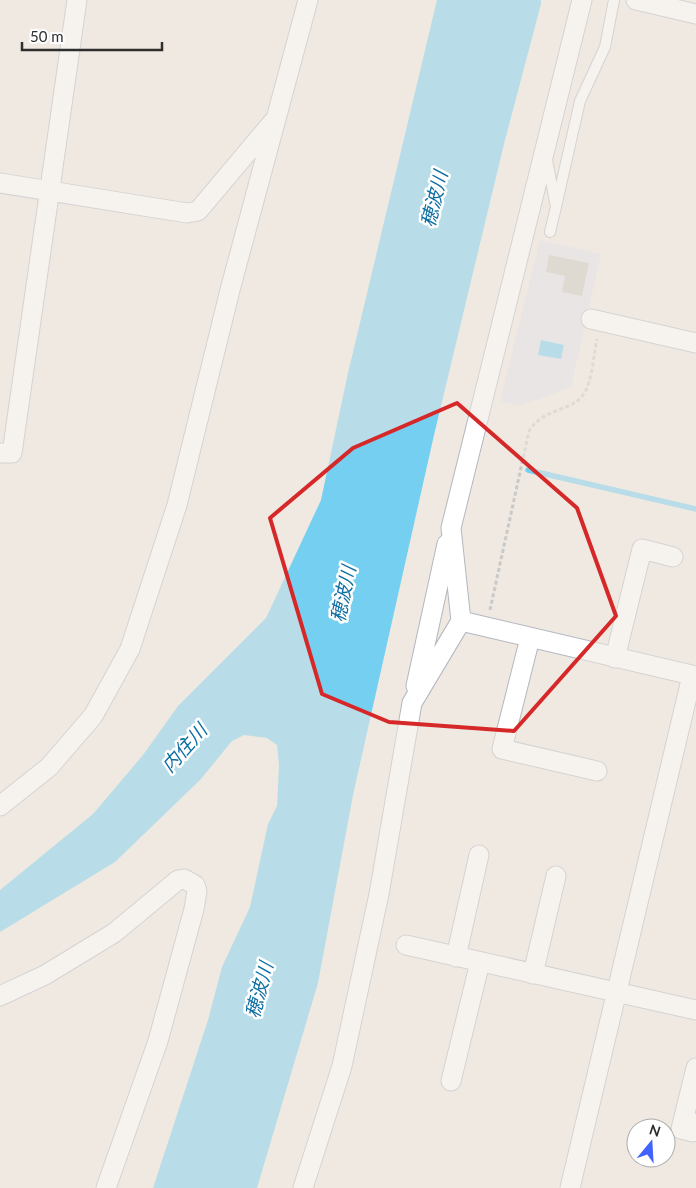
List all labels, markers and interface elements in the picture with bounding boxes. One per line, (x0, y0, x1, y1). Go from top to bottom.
scale bar (22, 20, 162, 52)
text: 50 m (30, 27, 64, 45)
water label: 穂波川 (415, 167, 452, 229)
water label: 穂波川 (325, 562, 360, 624)
water label: 内住川 (156, 717, 213, 777)
water label: 穂波川 (240, 957, 278, 1020)
north arrow (626, 1118, 676, 1168)
text: N (647, 1120, 663, 1140)

